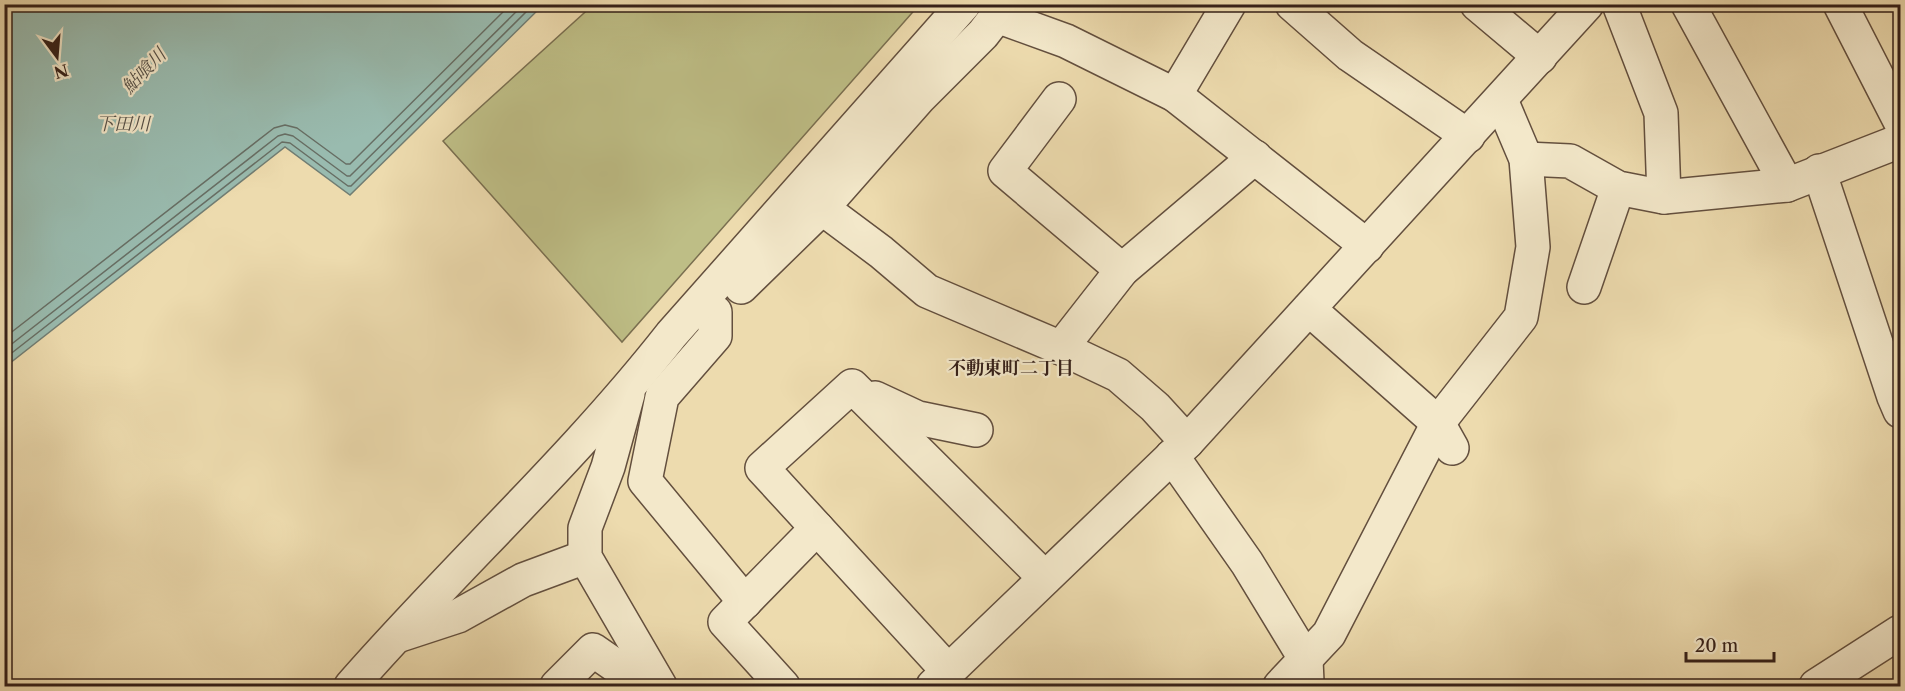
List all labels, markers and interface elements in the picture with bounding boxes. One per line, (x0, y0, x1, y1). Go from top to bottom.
north arrow (27, 27, 87, 87)
water label: 鮎喰川 (117, 42, 172, 98)
text: N (52, 60, 71, 83)
water label: 下田川 (96, 113, 152, 135)
district label: 不動東町二丁目 (948, 357, 1074, 379)
scale bar (1686, 625, 1774, 663)
text: 20 m (1695, 635, 1739, 657)

